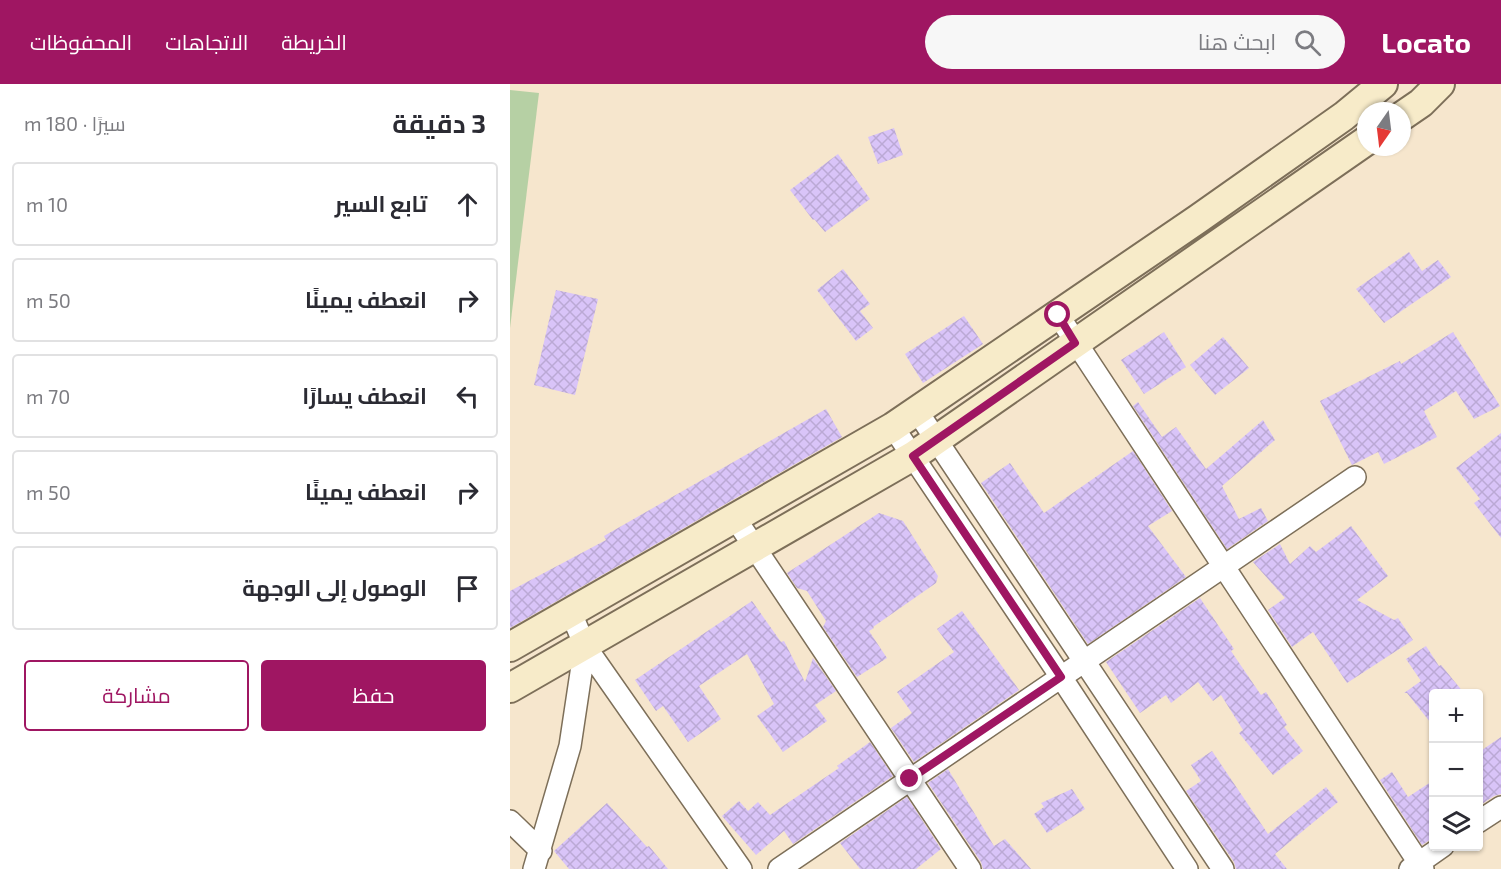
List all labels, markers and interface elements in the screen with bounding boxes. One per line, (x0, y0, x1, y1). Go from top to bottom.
search box (925, 15, 1345, 69)
text: Locato (1381, 25, 1471, 59)
icon: search (1291, 26, 1324, 59)
text: ابحث هنا (1198, 28, 1276, 54)
text: المحفوظات (30, 29, 132, 54)
text: الاتجاهات (165, 29, 248, 54)
text: الخريطة (281, 29, 347, 54)
north arrow (1357, 102, 1411, 156)
text: 3 دقيقة (392, 107, 486, 138)
text: سيرًا · 180 m (24, 111, 126, 135)
icon: ahead (451, 188, 484, 221)
text: تابع السير (335, 190, 427, 216)
text: 10 m (26, 192, 68, 216)
icon: right (451, 284, 484, 317)
text: انعطف يمينًا (305, 286, 427, 312)
text: 50 m (26, 288, 71, 312)
route start (1044, 301, 1070, 327)
icon: left (451, 380, 484, 413)
text: انعطف يسارًا (302, 382, 427, 408)
text: 70 m (26, 384, 70, 408)
icon: right (451, 476, 484, 509)
text: انعطف يمينًا (305, 478, 427, 504)
text: 50 m (26, 480, 71, 504)
icon: arrive (451, 572, 484, 605)
text: الوصول إلى الوجهة (242, 574, 427, 600)
button: مشاركة (24, 660, 249, 731)
button: حفظ (261, 660, 486, 731)
map controls (1429, 689, 1483, 851)
button: + (1429, 689, 1483, 743)
button: − (1429, 743, 1483, 797)
route end (896, 765, 922, 791)
button: layers (1429, 797, 1483, 851)

